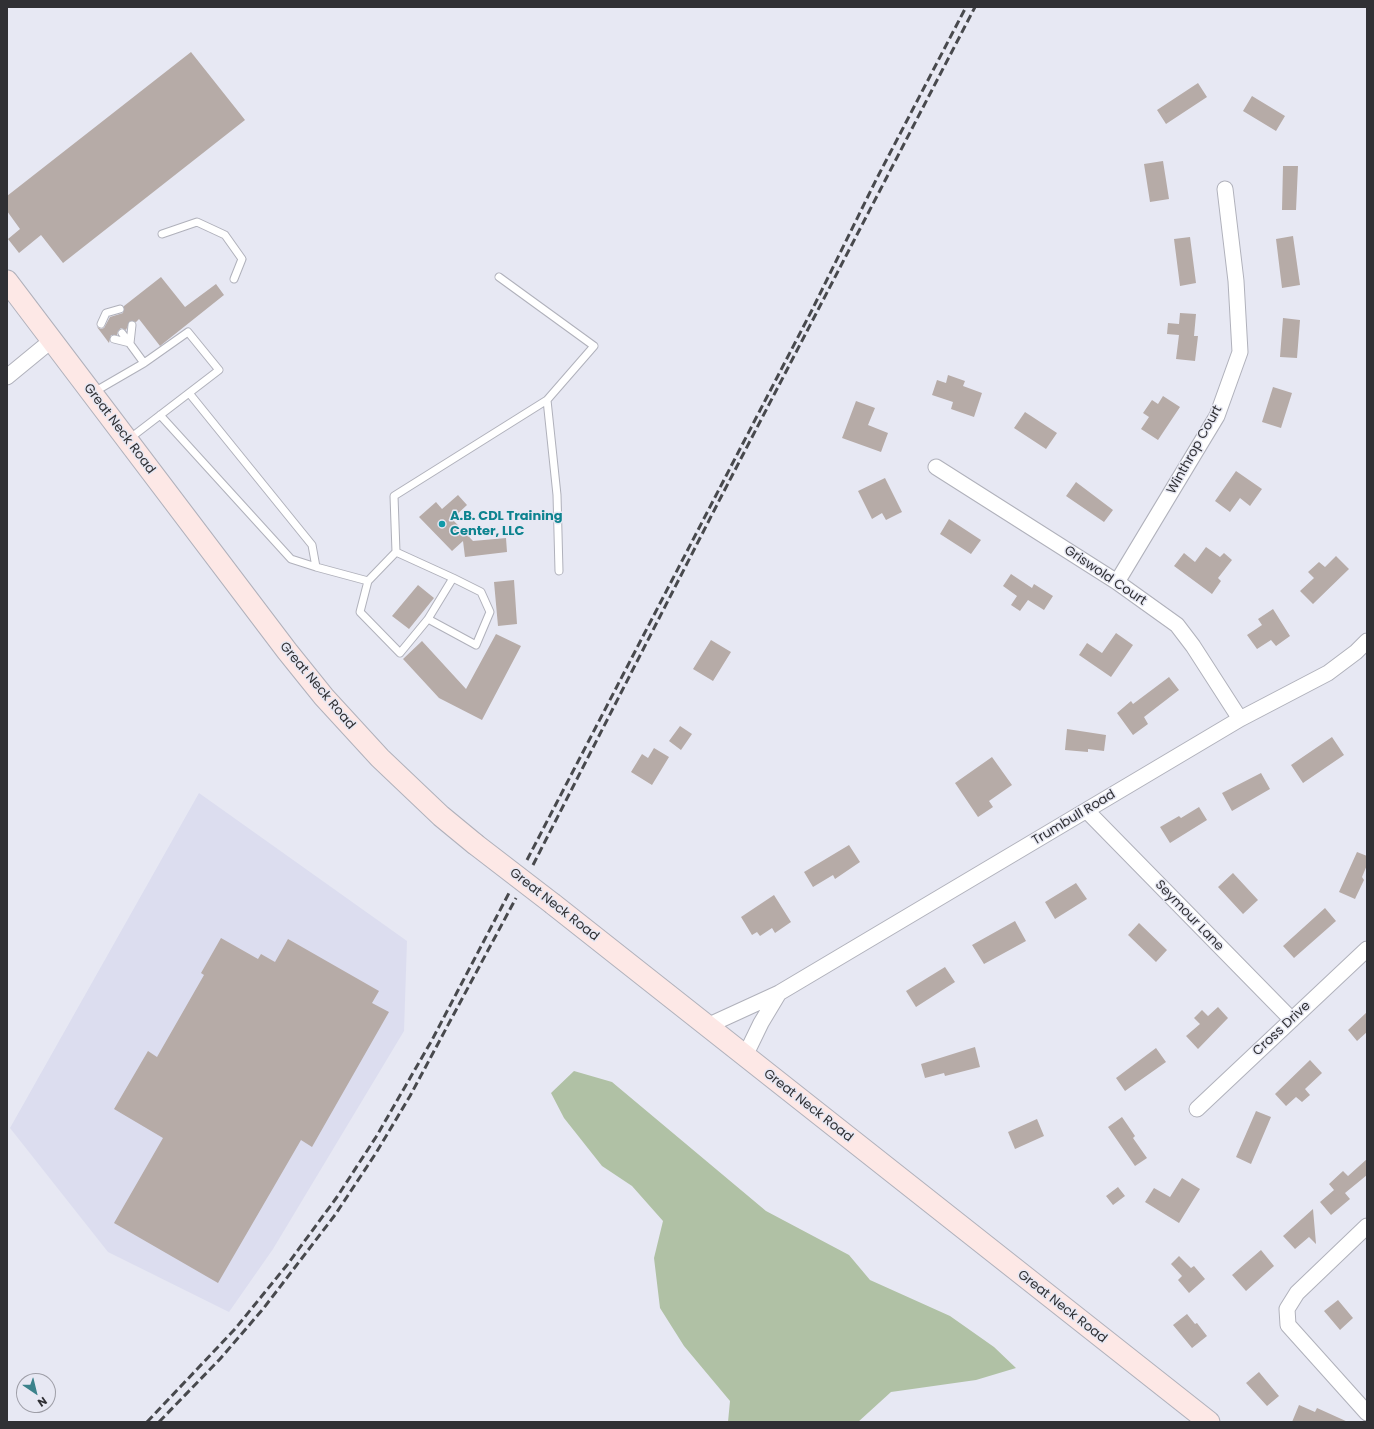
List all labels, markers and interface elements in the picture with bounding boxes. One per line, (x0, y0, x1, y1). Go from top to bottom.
street label: Great Neck Road (80, 381, 158, 477)
street label: Winthrop Court (1164, 403, 1226, 497)
place label: A.B. CDL Training Center, LLC (450, 509, 563, 540)
marker: A.B. CDL Training Center, LLC (437, 519, 447, 529)
street label: Griswold Court (1061, 543, 1149, 609)
street label: Great Neck Road (276, 639, 358, 733)
street label: Trumbull Road (1030, 787, 1118, 849)
street label: Great Neck Road (506, 865, 602, 945)
street label: Seymour Lane (1151, 877, 1227, 955)
street label: Cross Drive (1250, 998, 1314, 1060)
street label: Great Neck Road (760, 1066, 856, 1146)
street label: Great Neck Road (1014, 1267, 1110, 1347)
north arrow (16, 1373, 56, 1413)
text: N (34, 1393, 50, 1411)

